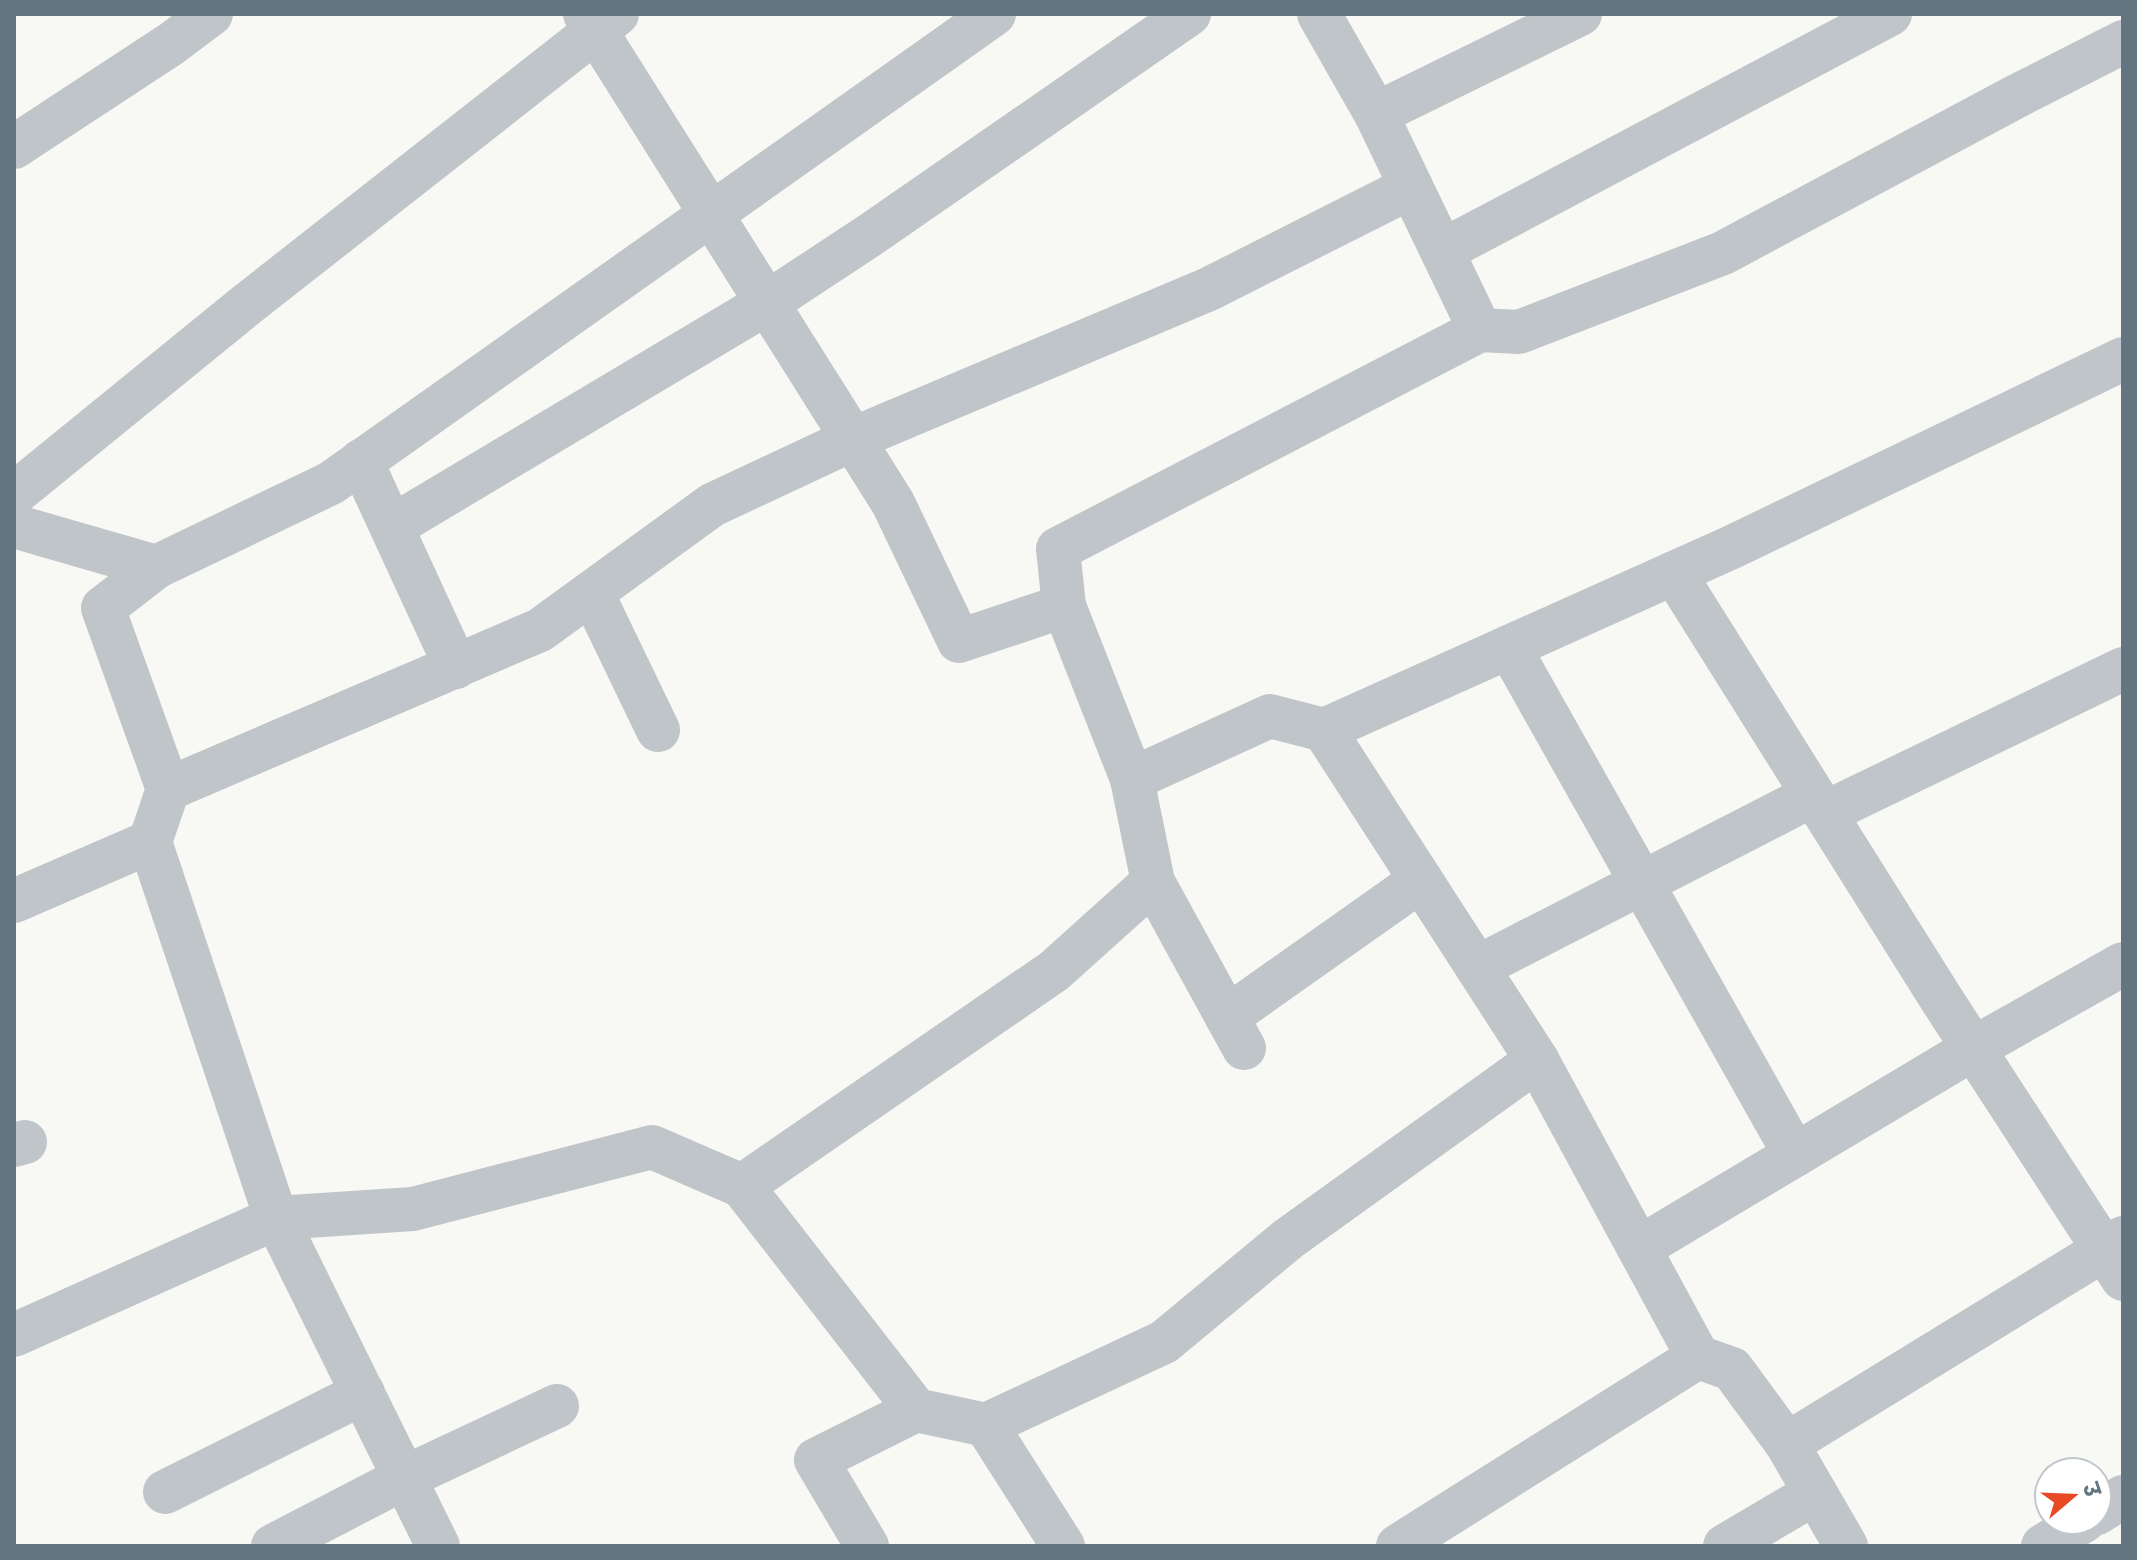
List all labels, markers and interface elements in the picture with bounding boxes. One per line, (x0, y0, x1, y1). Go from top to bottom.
north arrow (2033, 1456, 2113, 1536)
text: उ (2074, 1478, 2108, 1501)

